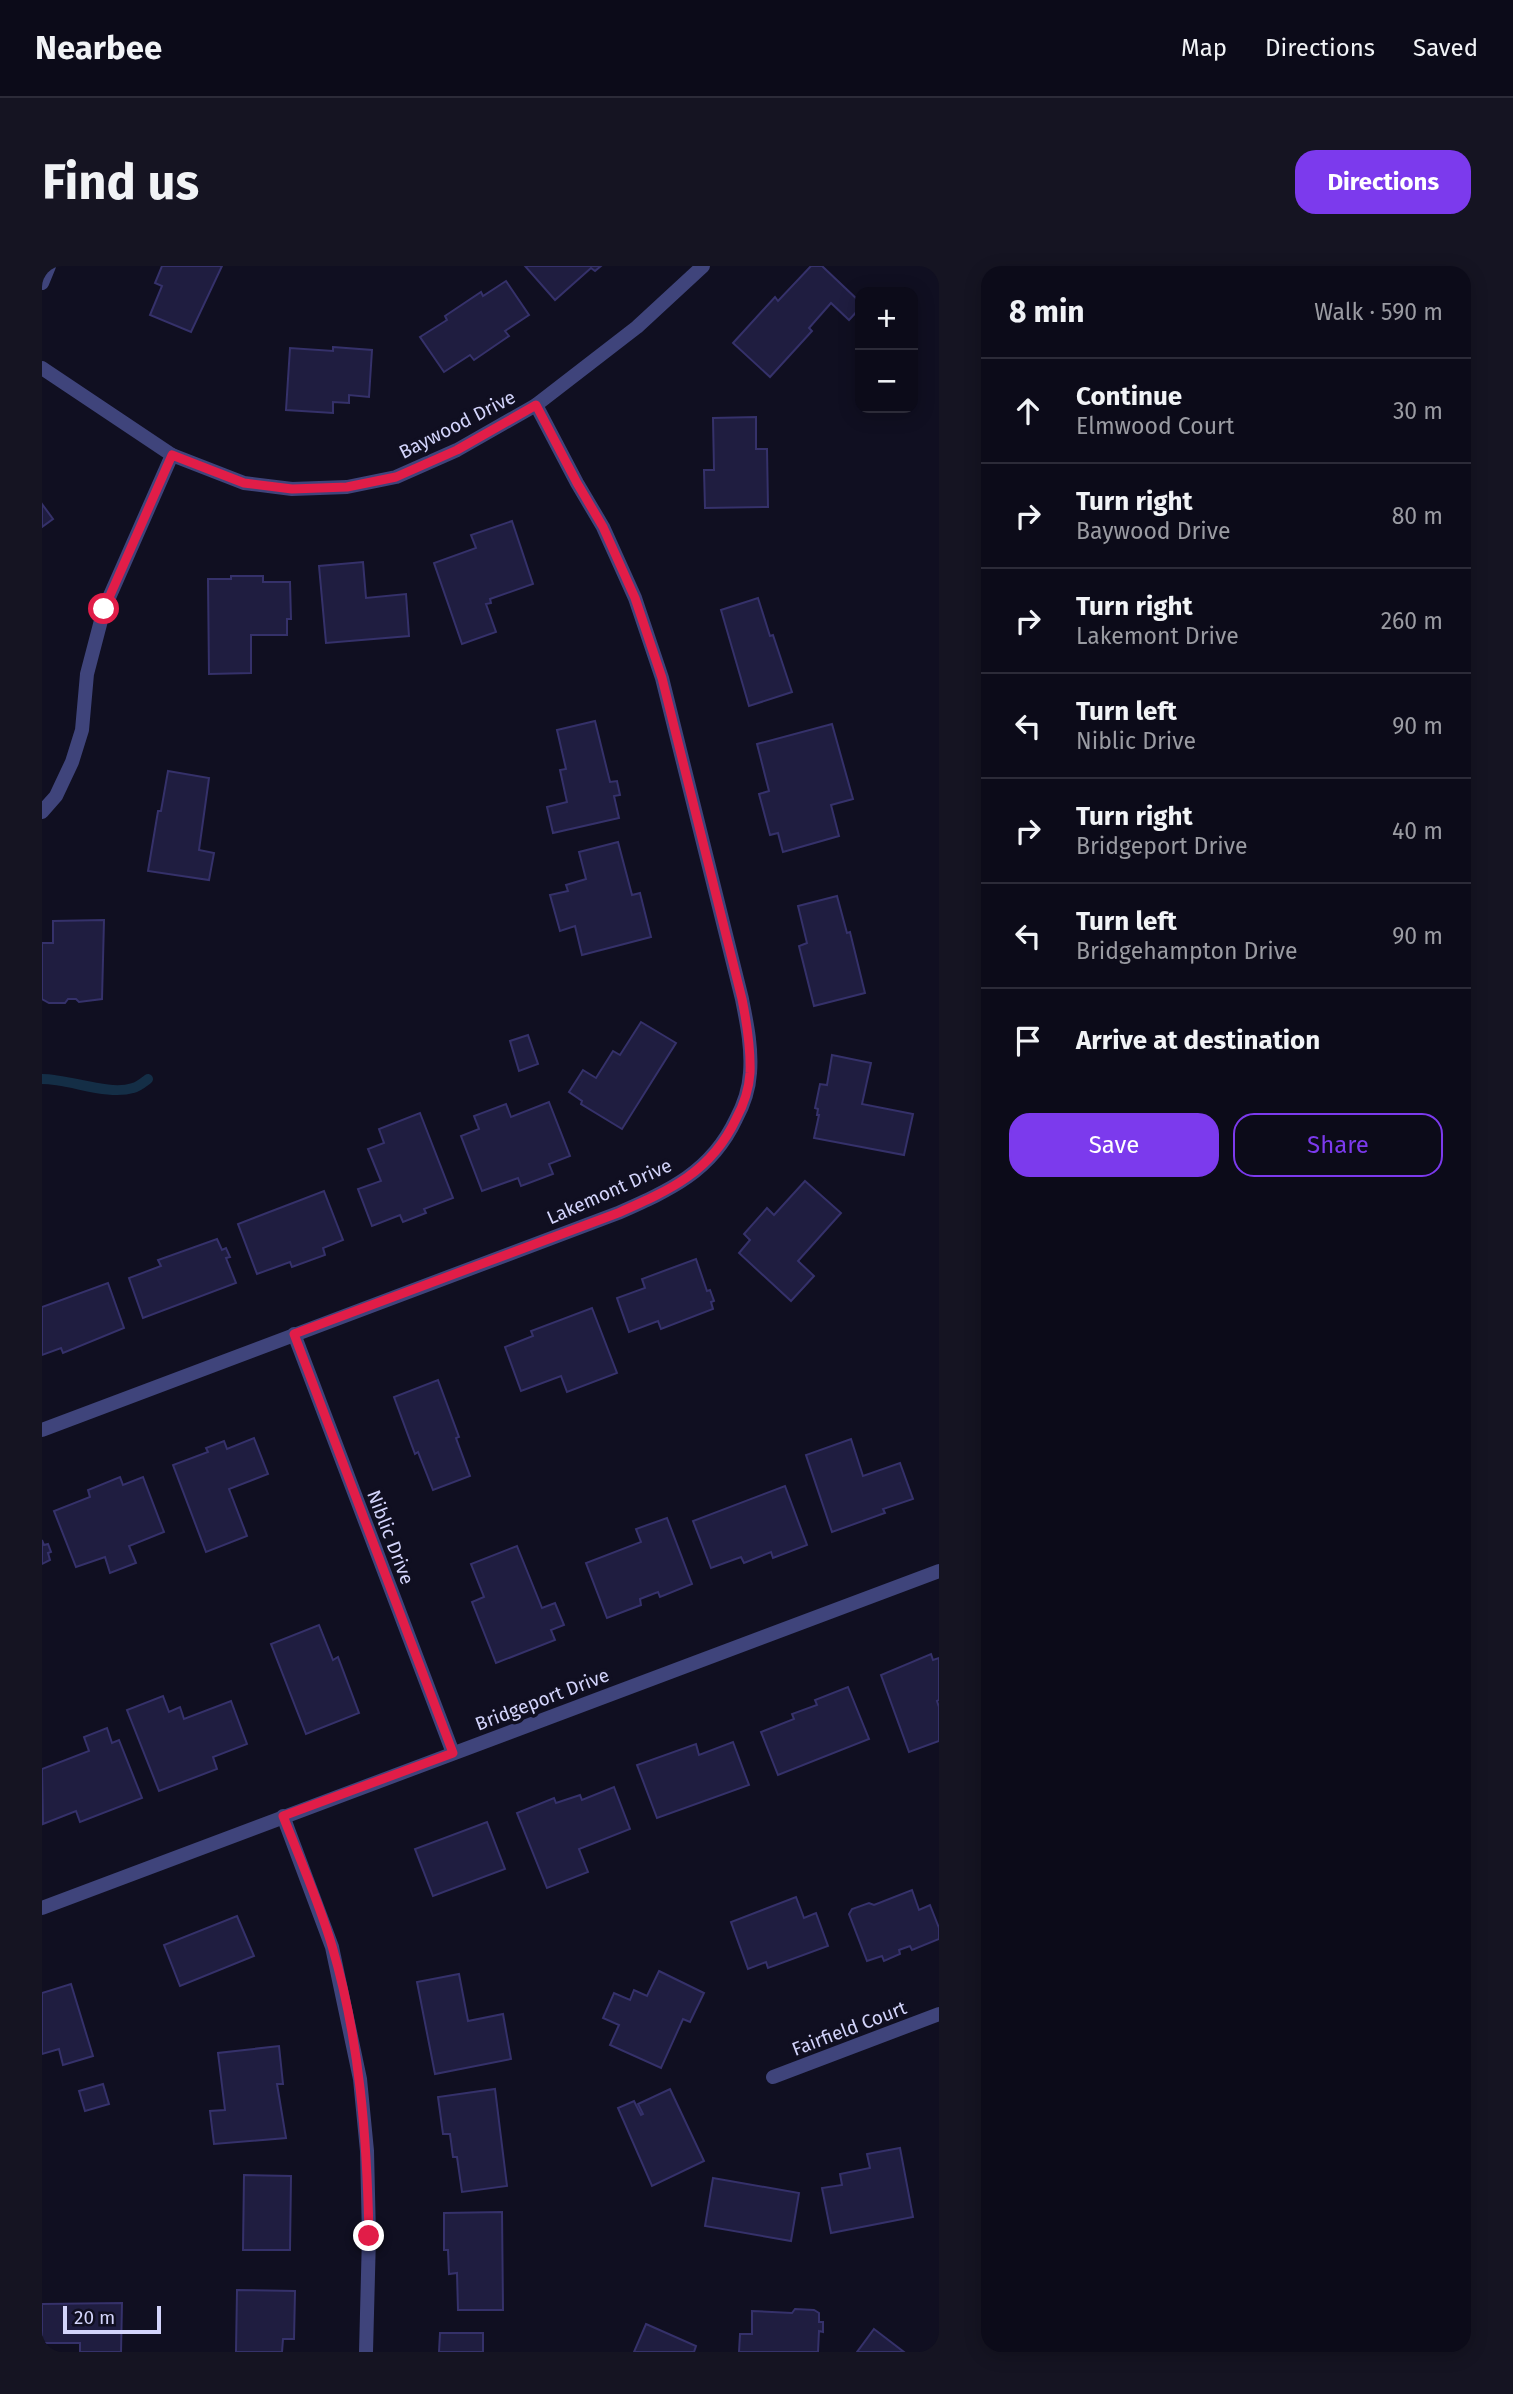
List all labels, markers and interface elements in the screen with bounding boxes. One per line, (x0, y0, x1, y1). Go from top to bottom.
text: Nearbee (35, 28, 162, 68)
text: Map (1181, 34, 1227, 62)
text: Directions (1265, 34, 1375, 62)
text: Saved (1413, 34, 1478, 62)
button: Directions (1295, 150, 1471, 214)
text: Find us (42, 153, 199, 212)
map controls (855, 287, 918, 413)
button: + (855, 287, 918, 350)
text: 8 min (1009, 294, 1085, 330)
text: Walk · 590 m (1314, 298, 1443, 326)
button: − (855, 350, 918, 413)
text: Continue (1076, 381, 1182, 412)
street label: Baywood Drive (395, 385, 519, 464)
icon: ahead (1009, 392, 1047, 430)
text: 30 m (1393, 397, 1443, 425)
text: Elmwood Court (1076, 412, 1234, 440)
text: Turn right (1076, 486, 1193, 517)
icon: right (1009, 497, 1047, 535)
text: 80 m (1392, 502, 1443, 530)
text: Baywood Drive (1076, 517, 1231, 545)
text: Turn right (1076, 591, 1193, 622)
route start (88, 593, 119, 624)
icon: right (1009, 602, 1047, 640)
text: 260 m (1381, 607, 1443, 635)
text: Lakemont Drive (1076, 622, 1239, 650)
text: Turn left (1076, 696, 1177, 727)
icon: left (1009, 707, 1047, 745)
text: 90 m (1392, 712, 1443, 740)
text: Niblic Drive (1076, 727, 1196, 755)
text: Turn right (1076, 801, 1193, 832)
icon: right (1009, 812, 1047, 850)
text: 40 m (1392, 817, 1443, 845)
text: Bridgeport Drive (1076, 832, 1248, 860)
text: Turn left (1076, 906, 1177, 937)
icon: left (1009, 917, 1047, 955)
text: 90 m (1392, 922, 1443, 950)
text: Bridgehampton Drive (1076, 937, 1298, 965)
icon: arrive (1009, 1022, 1047, 1060)
text: Arrive at destination (1076, 1025, 1320, 1056)
button: Save (1009, 1113, 1219, 1177)
button: Share (1233, 1113, 1443, 1177)
street label: Lakemont Drive (543, 1154, 675, 1229)
street label: Niblic Drive (362, 1487, 419, 1588)
street label: Bridgeport Drive (472, 1663, 612, 1736)
street label: Fairfield Court (789, 1996, 910, 2061)
route end (353, 2220, 384, 2251)
scale bar (63, 2303, 161, 2335)
text: 20 m (74, 2306, 115, 2329)

